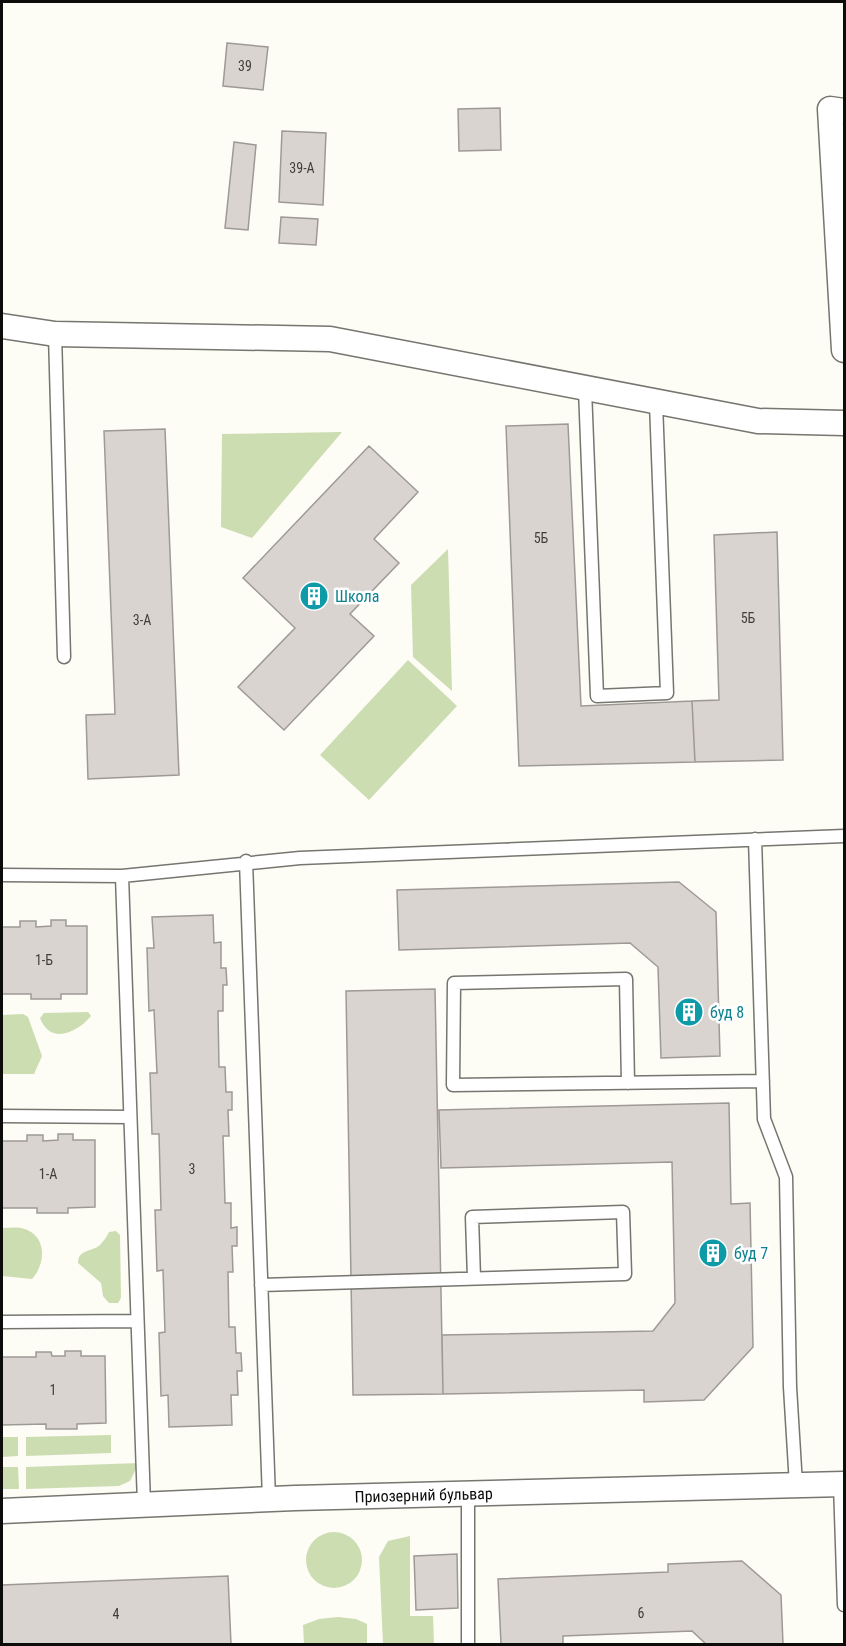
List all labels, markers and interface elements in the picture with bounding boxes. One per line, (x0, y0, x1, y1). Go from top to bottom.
house number: 39 (238, 58, 252, 74)
house number: 39-А (289, 160, 315, 176)
house number: 5Б (534, 530, 549, 546)
building icon: Школа (298, 580, 330, 612)
place label: Школа (335, 587, 379, 606)
house number: 5Б (741, 610, 756, 626)
house number: 3-А (133, 612, 151, 628)
house number: 1-Б (35, 952, 53, 968)
building icon: буд 8 (673, 996, 705, 1028)
place label: буд 8 (710, 1003, 744, 1022)
house number: 3 (189, 1161, 195, 1177)
house number: 1-А (39, 1166, 57, 1182)
building icon: буд 7 (697, 1237, 729, 1269)
place label: буд 7 (734, 1244, 768, 1263)
house number: 1 (50, 1382, 56, 1398)
street label: Приозерний бульвар (354, 1484, 493, 1506)
house number: 6 (638, 1605, 645, 1621)
house number: 4 (113, 1606, 120, 1622)

